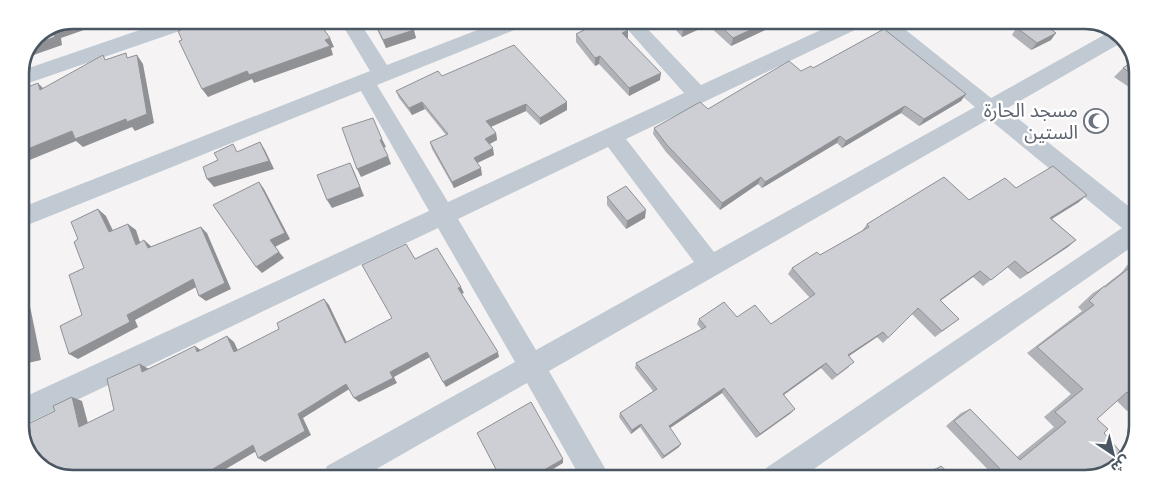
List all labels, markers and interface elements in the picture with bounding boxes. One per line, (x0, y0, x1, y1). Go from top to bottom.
place label: مسجد الحارة الستين (984, 98, 1078, 144)
mosque icon: مسجد الحارة الستين (1083, 108, 1109, 134)
north arrow (1088, 429, 1138, 479)
text: ش (1107, 452, 1133, 478)

